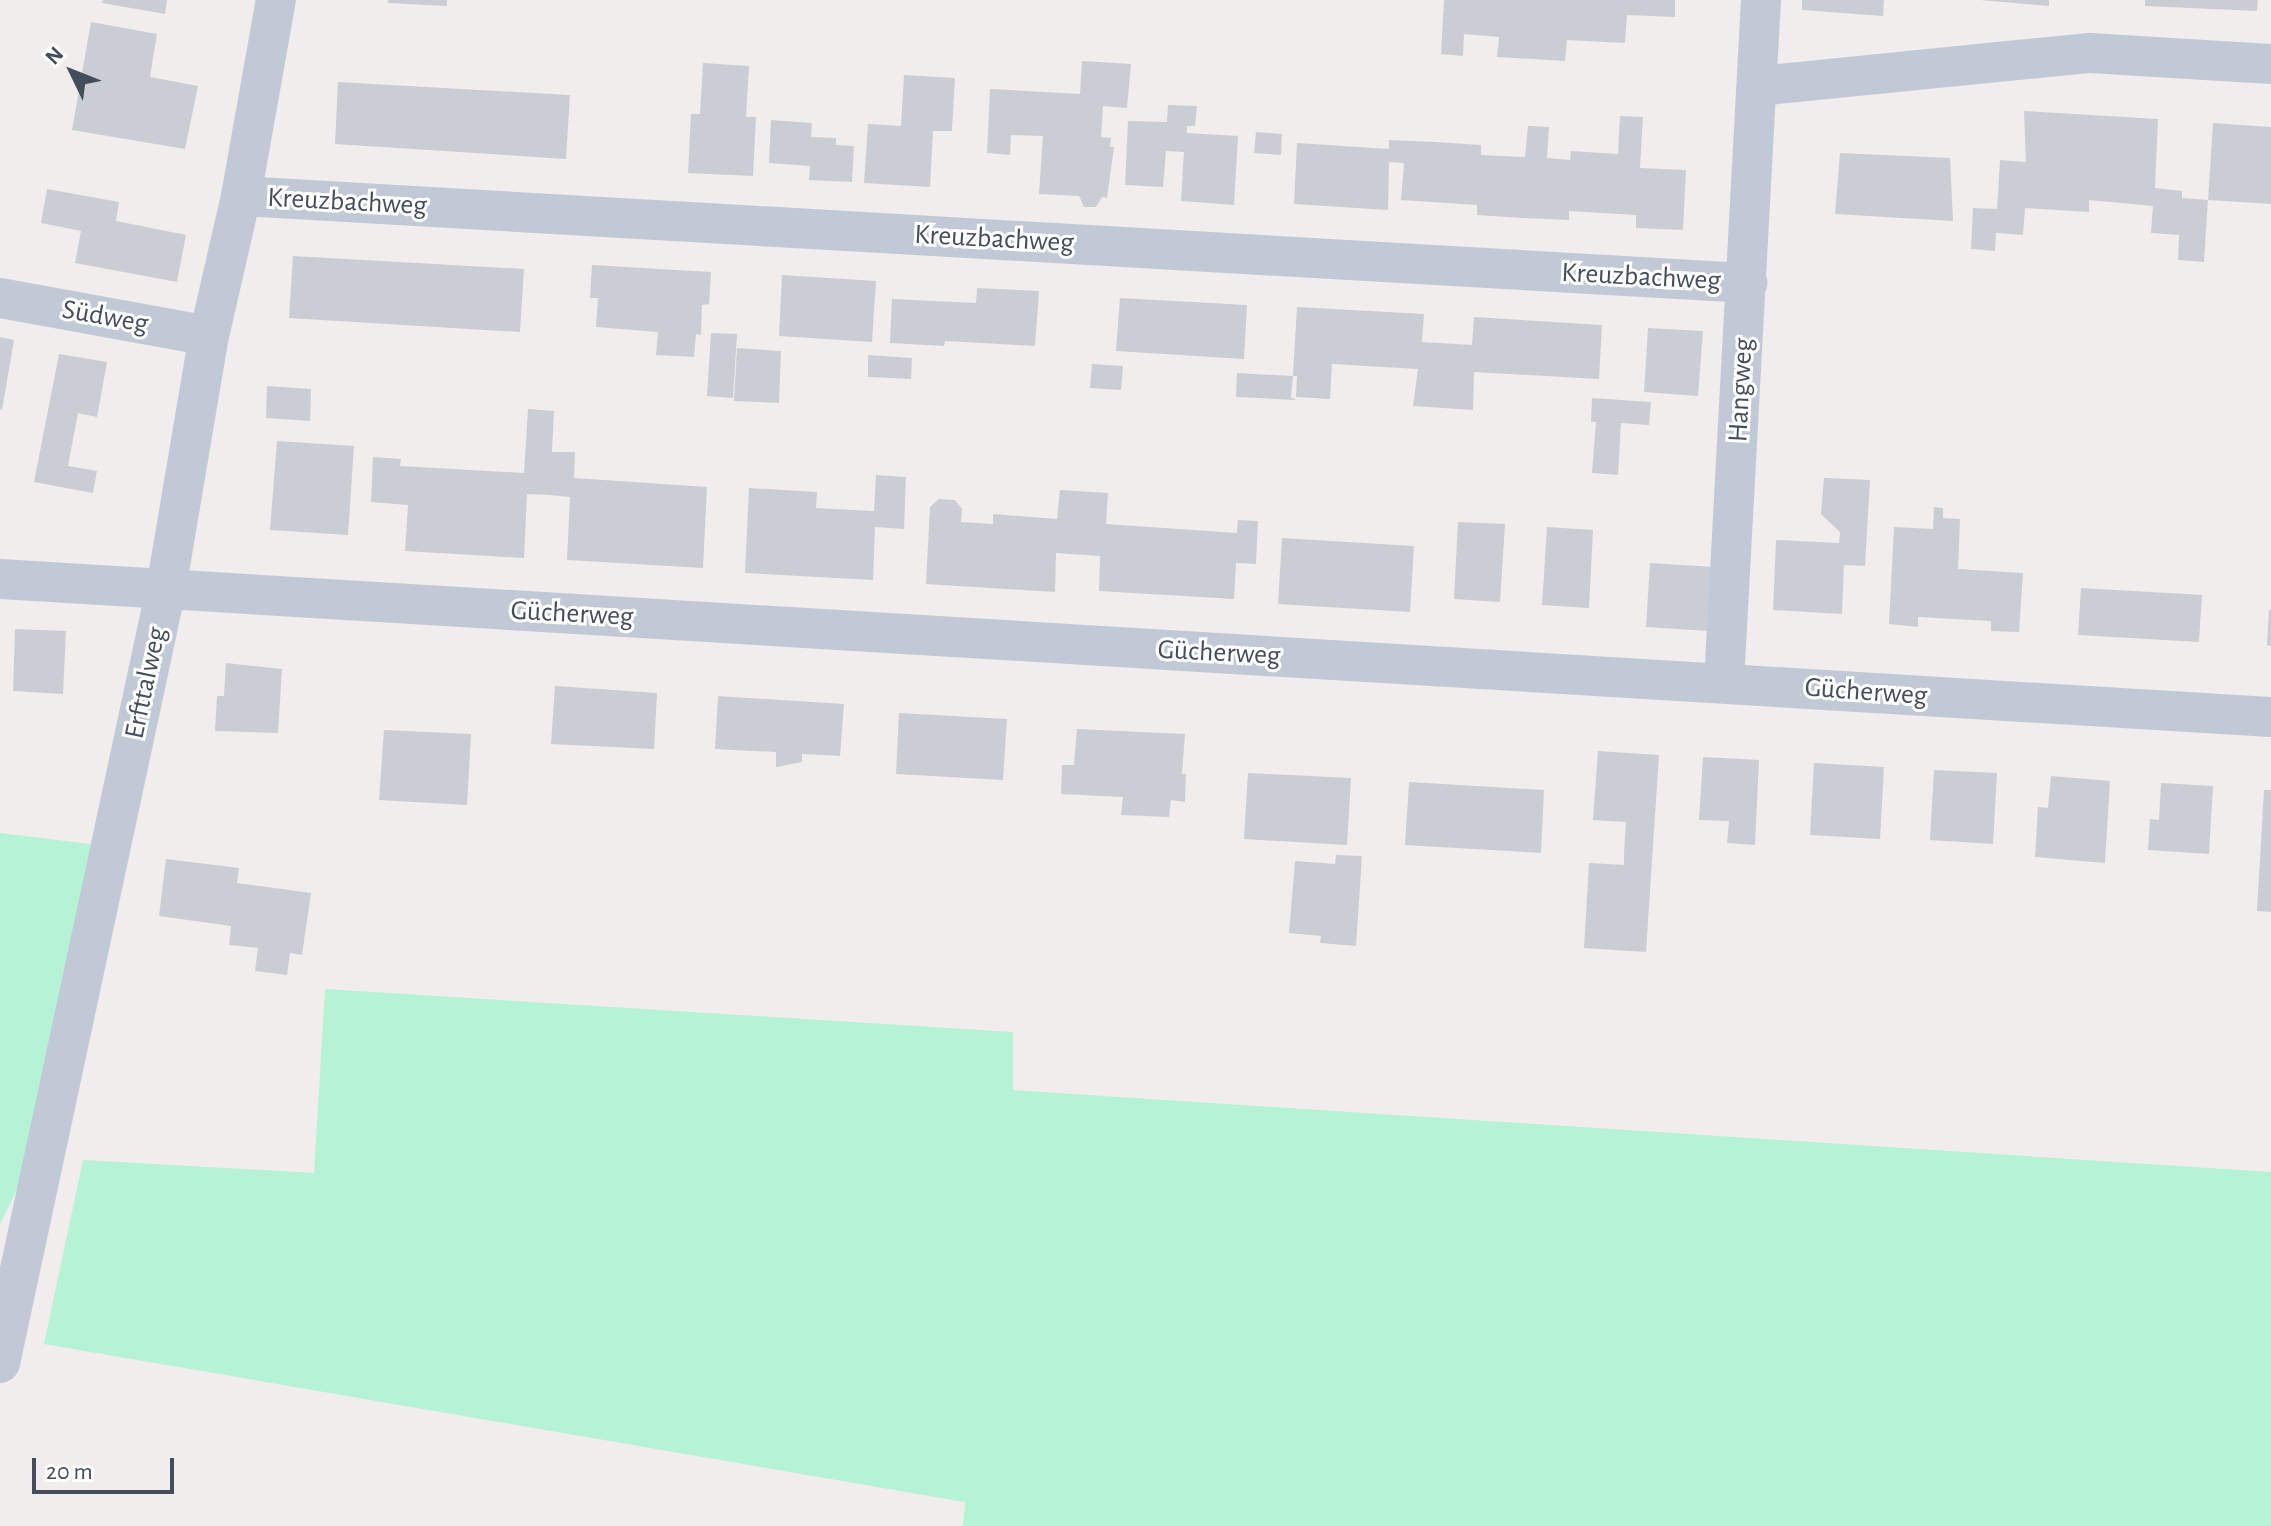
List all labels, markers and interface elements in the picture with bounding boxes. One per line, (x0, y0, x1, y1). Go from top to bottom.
north arrow (32, 32, 112, 112)
text: N (41, 43, 68, 69)
street label: Kreuzbachweg (266, 181, 428, 223)
street label: Kreuzbachweg (913, 218, 1075, 260)
street label: Kreuzbachweg (1560, 256, 1722, 298)
street label: Südweg (59, 293, 151, 341)
street label: Hangweg (1721, 337, 1761, 443)
street label: Gücherweg (510, 594, 634, 634)
street label: Erfttalweg (118, 624, 174, 742)
street label: Gücherweg (1157, 633, 1281, 673)
street label: Gücherweg (1804, 671, 1928, 713)
scale bar (36, 1442, 178, 1492)
text: 20 m (46, 1460, 93, 1484)

